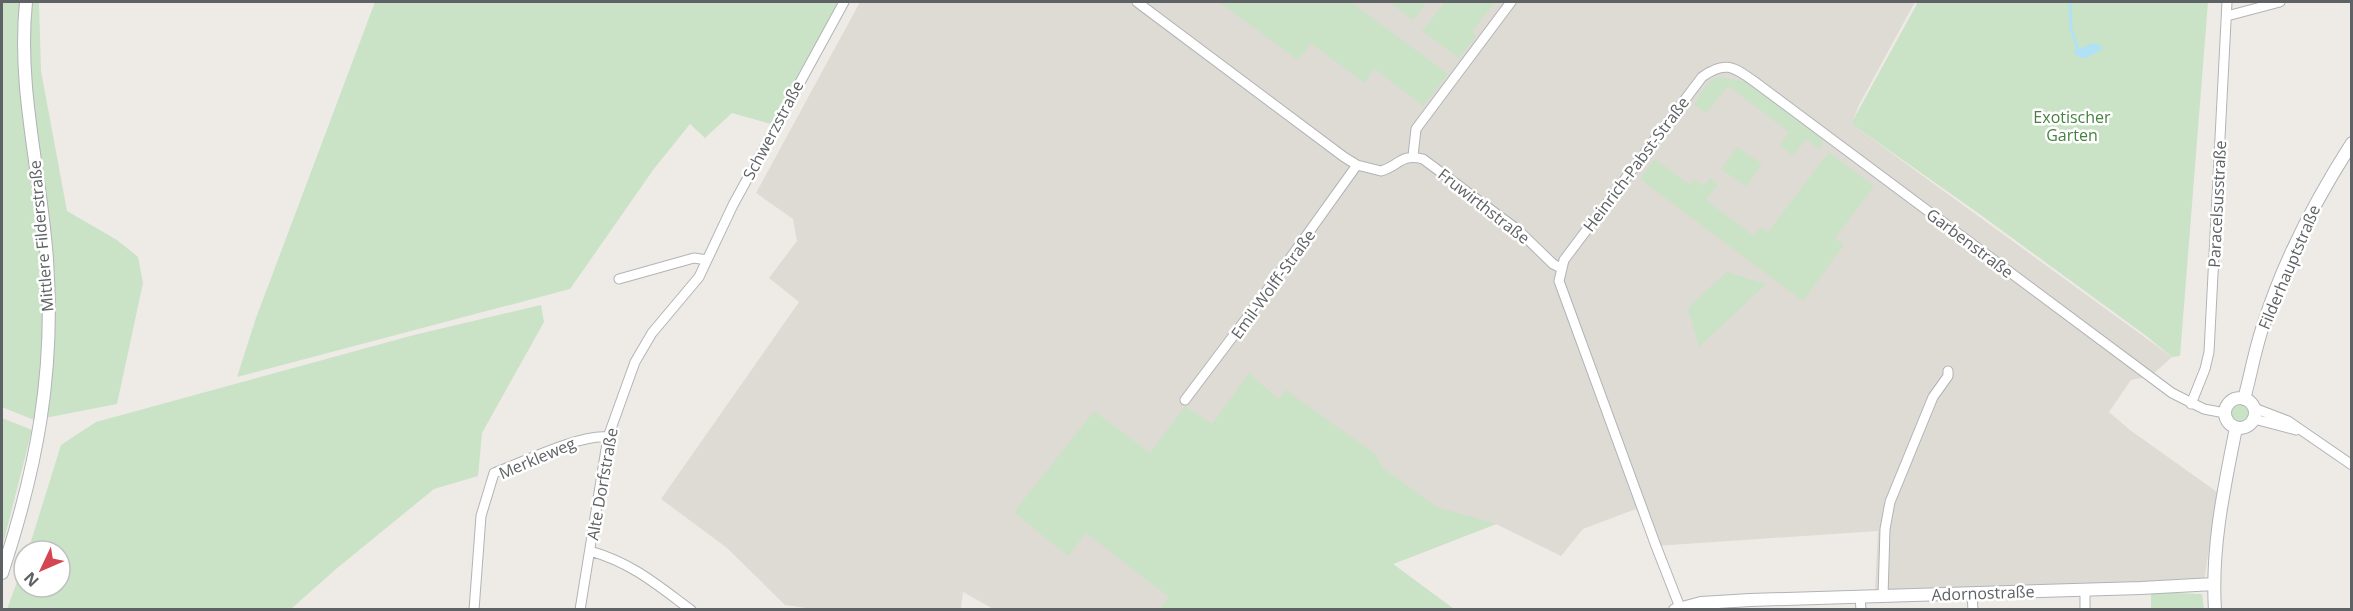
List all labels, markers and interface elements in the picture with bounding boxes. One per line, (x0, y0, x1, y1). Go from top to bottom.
street label: Schwerzstraße (738, 77, 808, 183)
street label: Heinrich-Pabst-Straße (1578, 92, 1694, 236)
park label: Exotischer Garten (2033, 106, 2111, 146)
street label: Paracelsusstraße (2203, 140, 2231, 268)
street label: Mittlere Filderstraße (23, 159, 59, 313)
street label: Fruwirthstraße (1434, 163, 1534, 249)
street label: Filderhauptstraße (2253, 201, 2325, 333)
street label: Garbenstraße (1922, 203, 2018, 283)
street label: Emil-Wolff-Straße (1226, 225, 1320, 343)
street label: Alte Dorfstraße (581, 426, 623, 542)
street label: Merkleweg (495, 432, 579, 484)
north arrow (12, 539, 72, 599)
text: N (19, 567, 44, 592)
street label: Adornostraße (1931, 580, 2035, 606)

